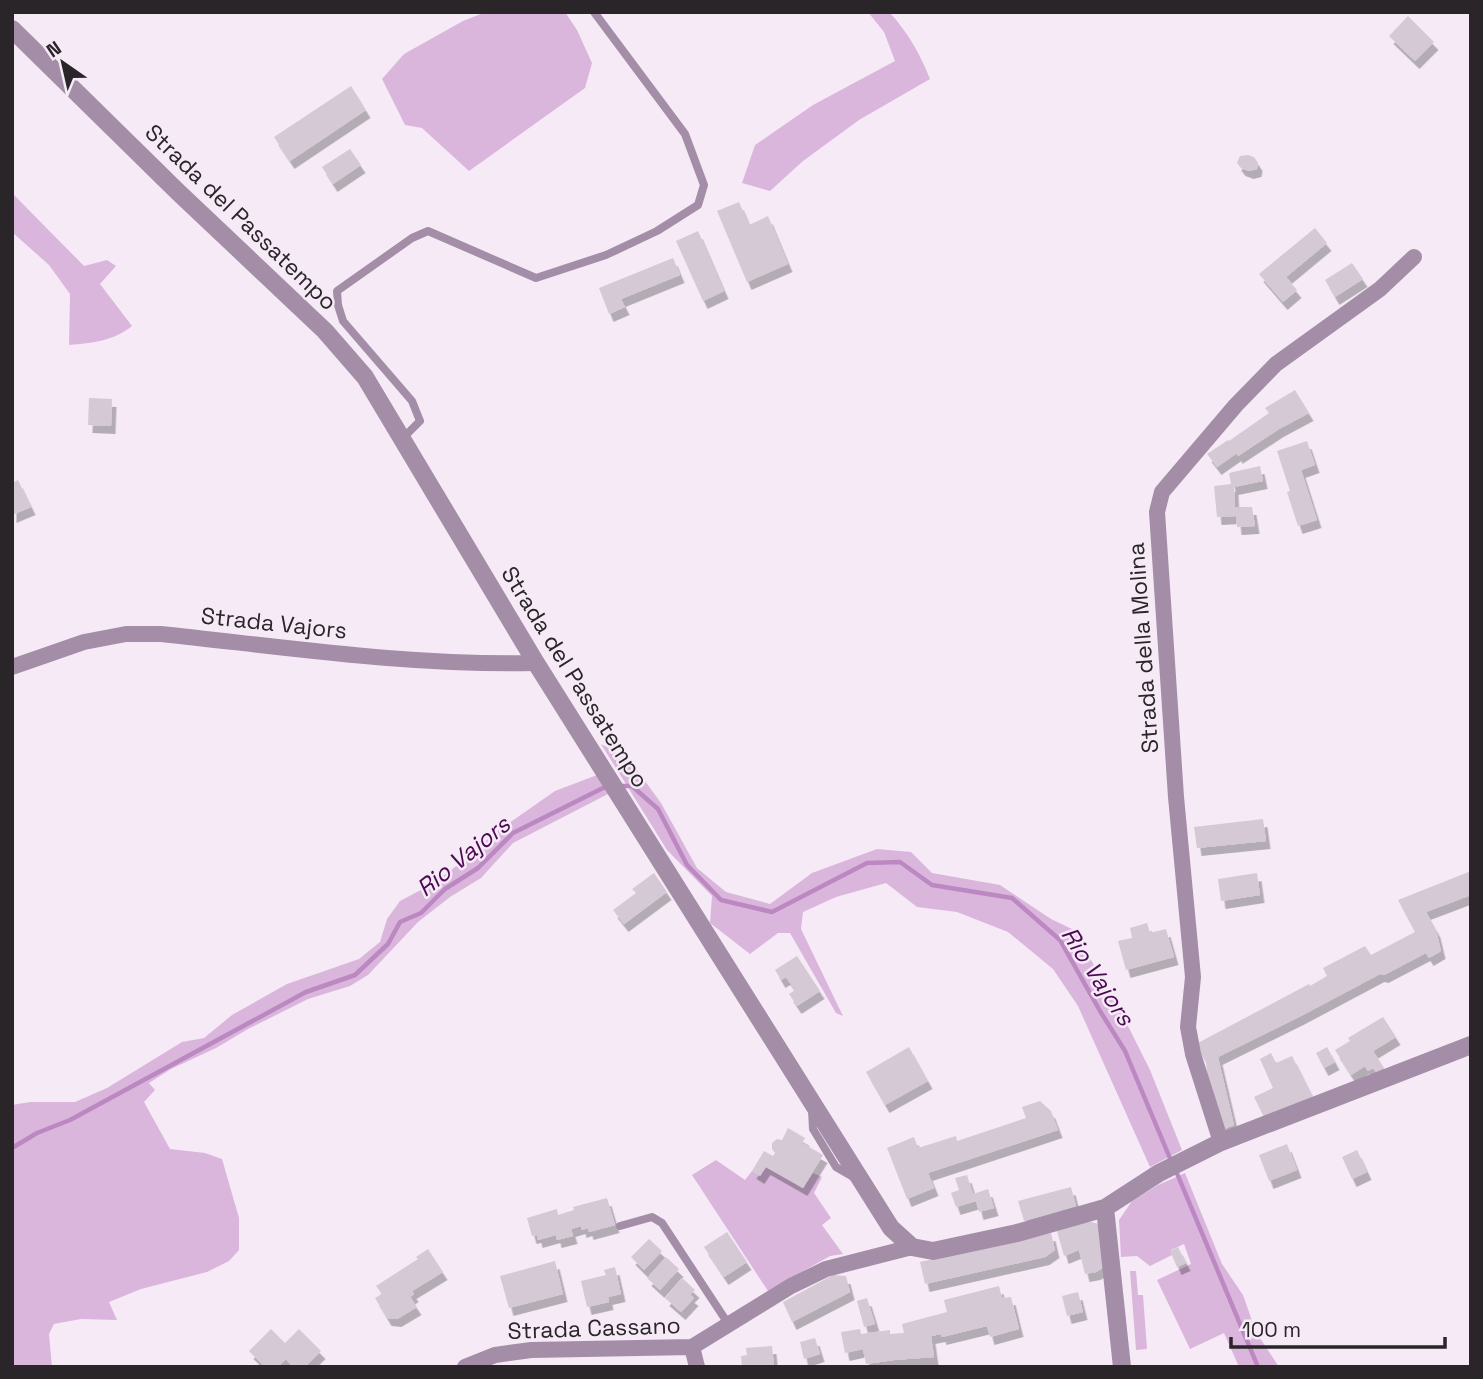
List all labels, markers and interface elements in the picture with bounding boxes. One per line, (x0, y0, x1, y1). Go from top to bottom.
north arrow (28, 28, 98, 98)
text: N (42, 35, 66, 63)
street label: Strada del Passatempo (139, 117, 343, 317)
street label: Strada della Molina (1121, 542, 1165, 754)
street label: Strada del Passatempo (495, 561, 655, 793)
street label: Strada Vajors (200, 600, 348, 646)
water label: Rio Vajors (410, 808, 517, 903)
water label: Rio Vajors (1055, 921, 1142, 1032)
scale bar (1231, 1306, 1444, 1350)
street label: Strada Cassano (507, 1310, 681, 1346)
text: 100 m (1242, 1316, 1301, 1343)

